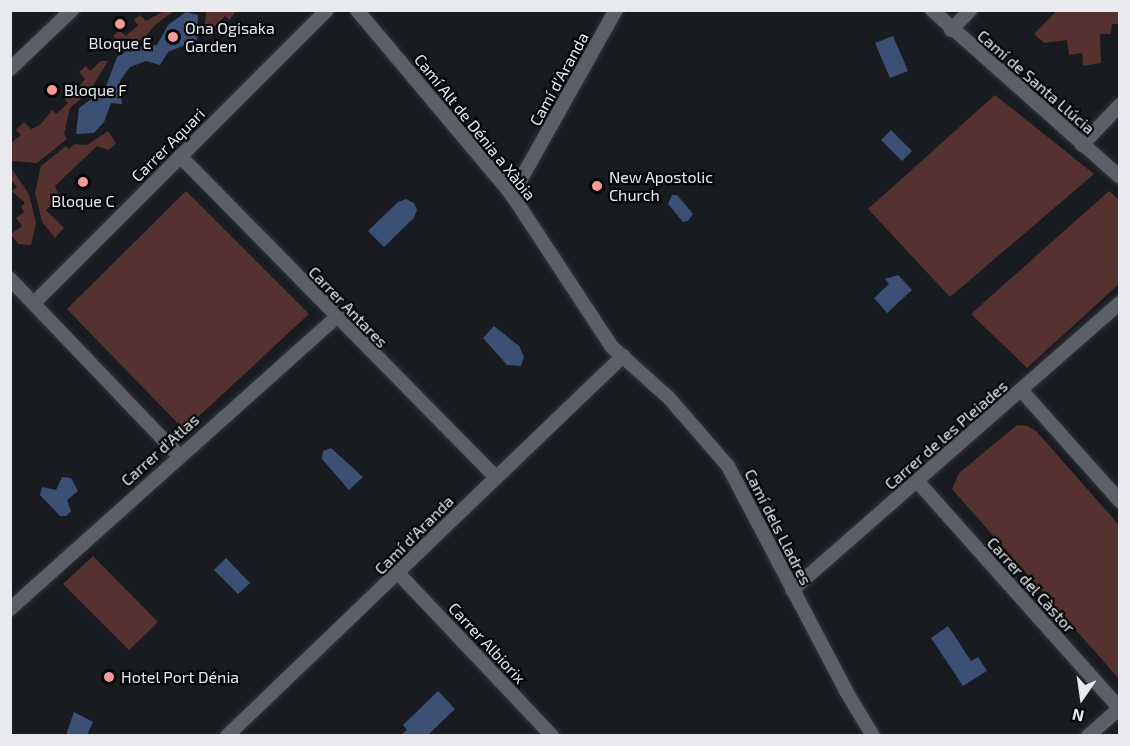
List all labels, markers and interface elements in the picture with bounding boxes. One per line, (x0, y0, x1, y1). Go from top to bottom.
marker: Bloque E (113, 17, 127, 31)
place label: Ona Ogisaka Garden (185, 18, 275, 56)
street label: Camí de Santa Llúcia (973, 26, 1099, 138)
street label: Camí d'Aranda (525, 29, 593, 129)
marker: Ona Ogisaka Garden (166, 30, 180, 44)
place label: Bloque E (88, 33, 152, 53)
street label: Camí Alt de Dénia a Xàbia (410, 50, 540, 204)
place label: Bloque F (64, 80, 127, 100)
marker: Bloque F (45, 83, 59, 97)
street label: Carrer Aquari (127, 104, 209, 186)
place label: New Apostolic Church (609, 167, 714, 205)
marker: Bloque C (76, 175, 90, 189)
marker: New Apostolic Church (590, 179, 604, 193)
place label: Bloque C (51, 191, 115, 211)
street label: Carrer Antares (304, 262, 392, 352)
street label: Carrer de les Pleiades (880, 376, 1012, 494)
street label: Carrer d'Atlas (117, 410, 203, 490)
street label: Camí dels Lladres (740, 466, 816, 588)
street label: Camí d'Aranda (371, 492, 457, 578)
street label: Carrer del Càstor (983, 533, 1079, 637)
street label: Carrer Albiorix (444, 598, 530, 688)
place label: Hotel Port Dénia (121, 667, 240, 687)
north arrow (1052, 668, 1112, 728)
marker: Hotel Port Dénia (102, 670, 116, 684)
text: N (1070, 705, 1086, 727)

